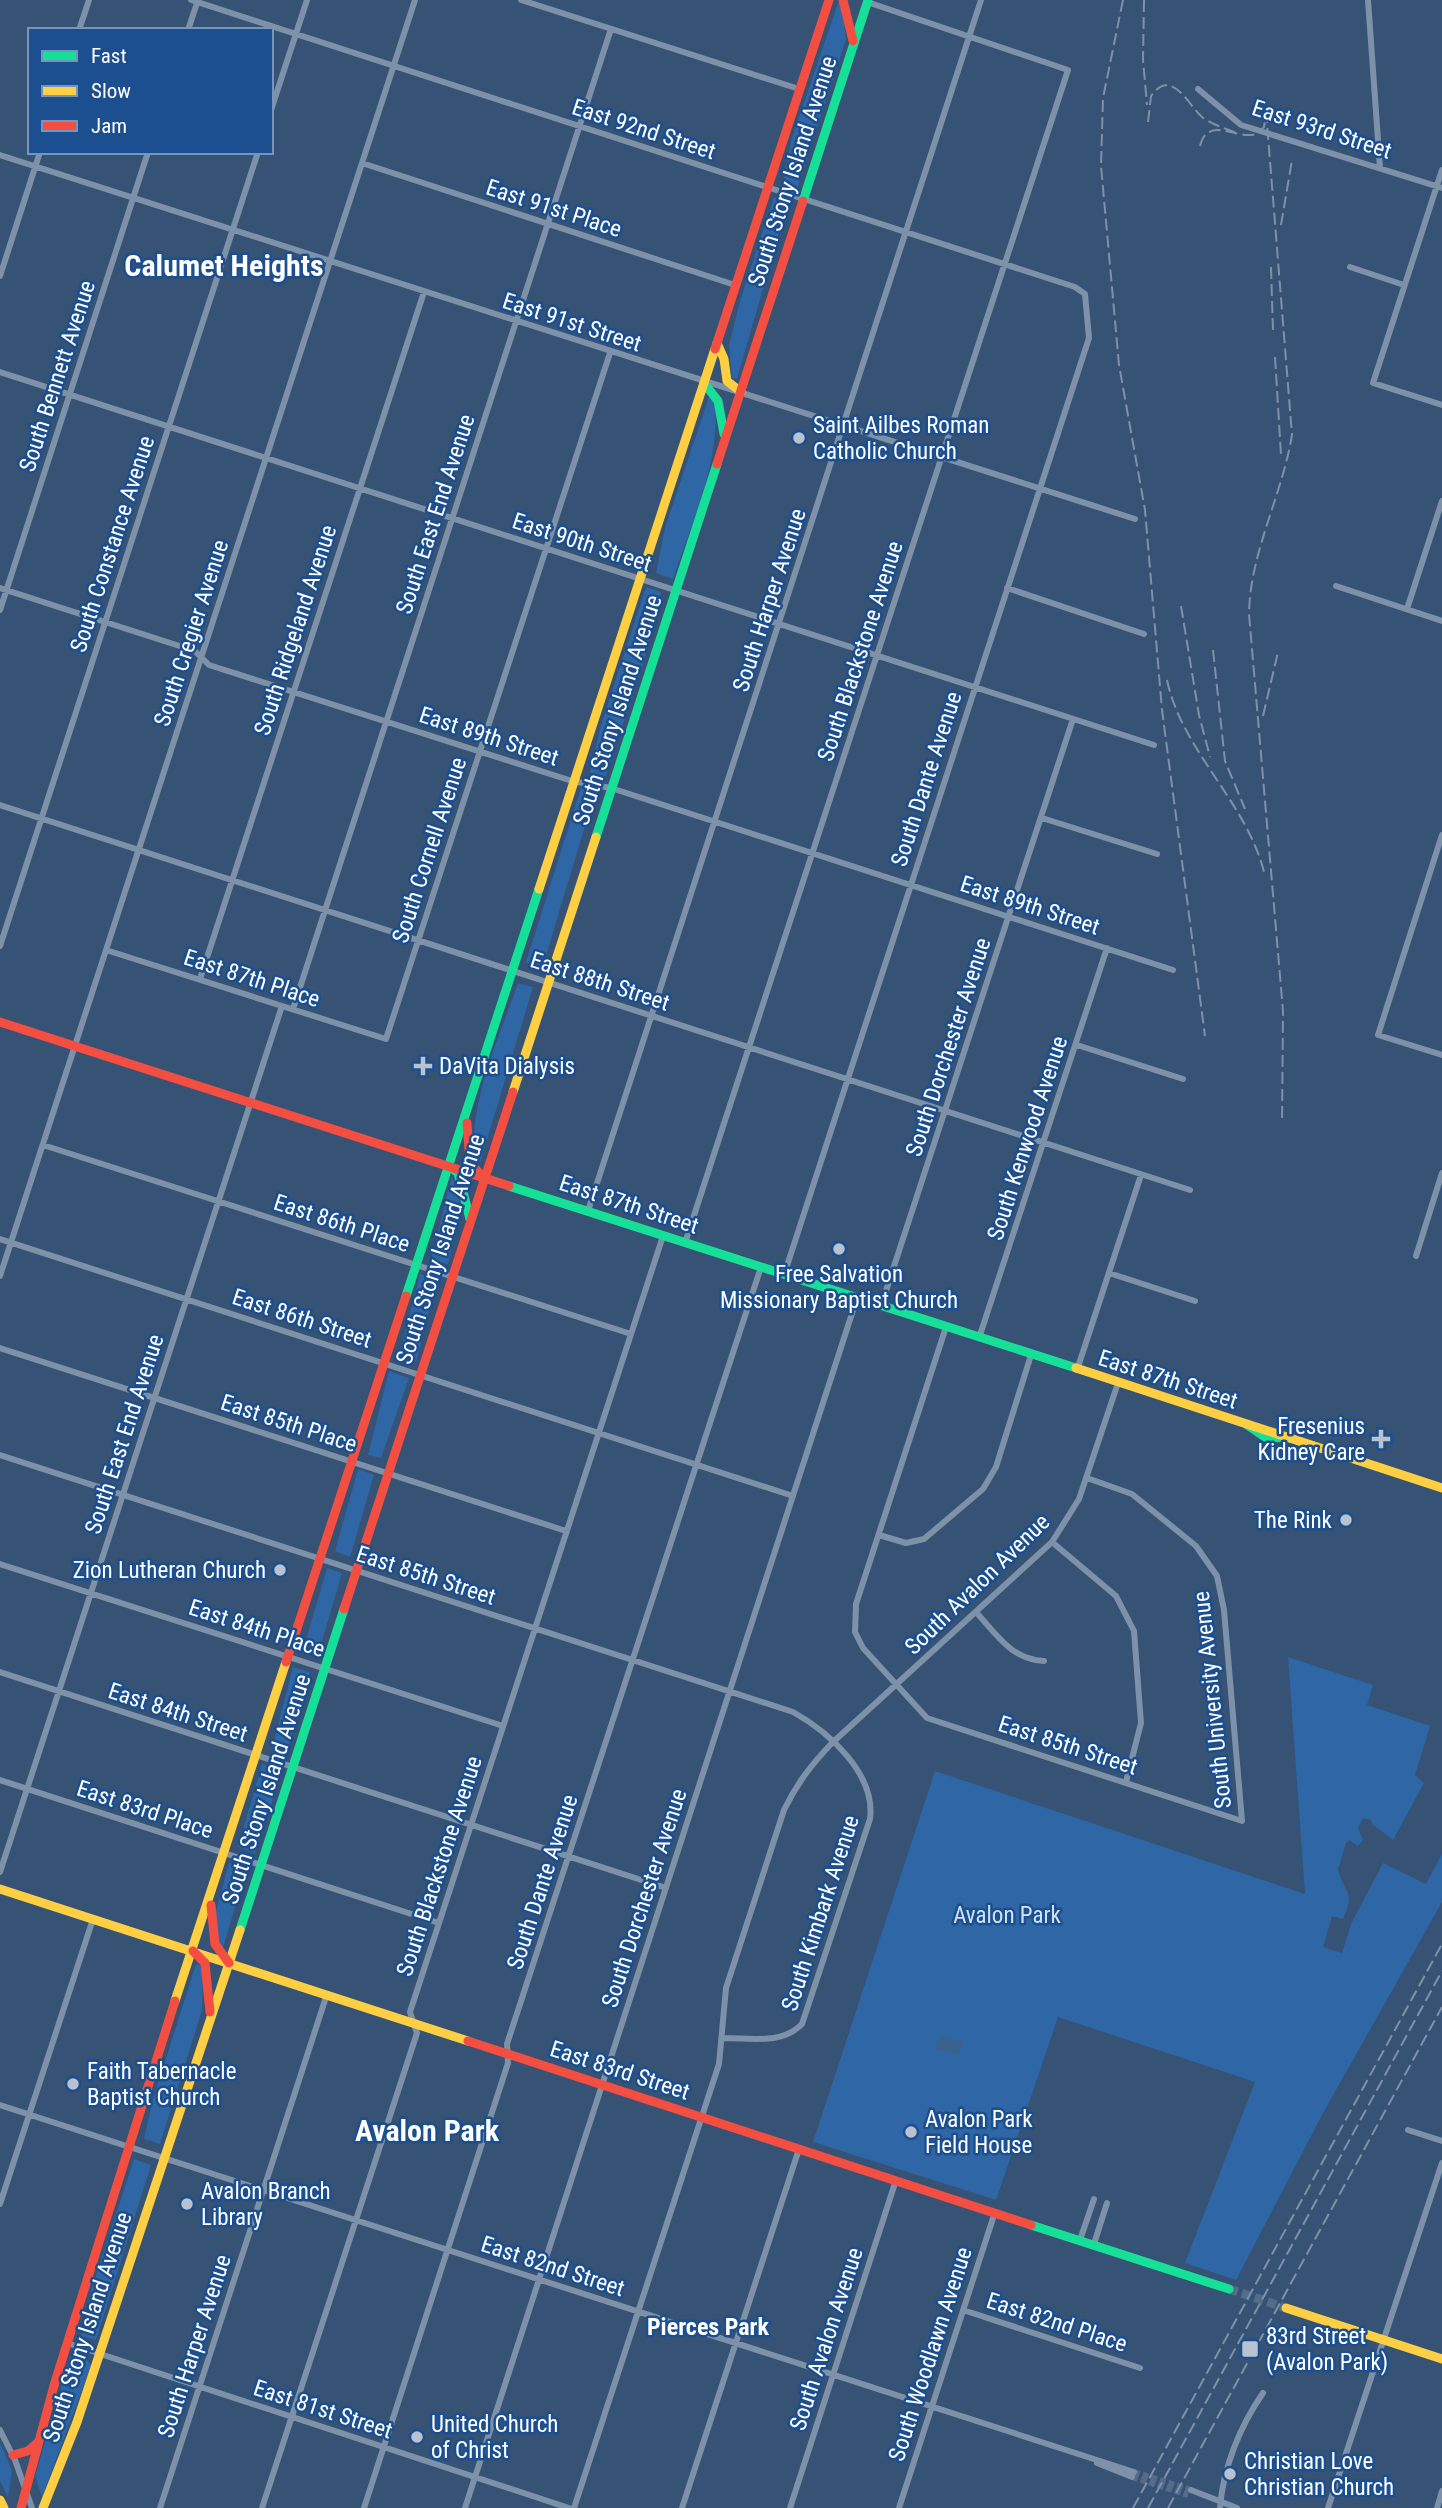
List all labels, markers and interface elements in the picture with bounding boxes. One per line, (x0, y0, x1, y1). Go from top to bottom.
legend (28, 28, 273, 154)
text: Fast (91, 44, 127, 68)
street label: South Stony Island Avenue (742, 53, 842, 290)
text: Slow (91, 79, 131, 103)
street label: East 92nd Street (569, 94, 719, 165)
street label: East 93rd Street (1249, 94, 1395, 165)
text: Jam (91, 114, 127, 138)
street label: East 91st Place (483, 174, 625, 243)
district label: Calumet Heights (124, 248, 324, 283)
street label: South Bennett Avenue (14, 277, 101, 475)
street label: East 91st Street (499, 287, 645, 358)
street label: South East End Avenue (390, 411, 480, 617)
place label: Saint Ailbes Roman Catholic Church (813, 412, 989, 465)
marker: Saint Ailbes Roman Catholic Church (791, 430, 807, 446)
street label: South Constance Avenue (65, 433, 160, 656)
street label: South Harper Avenue (727, 505, 812, 695)
street label: East 90th Street (509, 507, 655, 578)
street label: South Ridgeland Avenue (249, 522, 342, 739)
street label: South Cregier Avenue (149, 537, 234, 730)
street label: South Blackstone Avenue (812, 538, 909, 765)
street label: South Stony Island Avenue (567, 592, 667, 829)
street label: South Dante Avenue (885, 688, 967, 870)
street label: East 89th Street (416, 701, 562, 772)
street label: South Cornell Avenue (387, 754, 472, 946)
street label: East 89th Street (957, 870, 1103, 941)
street label: South Dorchester Avenue (900, 934, 997, 1160)
street label: East 87th Place (180, 944, 323, 1013)
street label: East 88th Street (527, 946, 673, 1017)
street label: South Kenwood Avenue (982, 1033, 1073, 1244)
place label: DaVita Dialysis (439, 1053, 575, 1080)
marker: DaVita Dialysis (413, 1056, 433, 1076)
street label: South Stony Island Avenue (390, 1131, 490, 1368)
street label: East 87th Street (556, 1169, 702, 1240)
street label: East 86th Place (270, 1189, 413, 1258)
marker: Free Salvation Missionary Baptist Church (831, 1241, 847, 1257)
place label: Free Salvation Missionary Baptist Church (720, 1261, 958, 1314)
street label: East 86th Street (229, 1283, 375, 1354)
street label: South East End Avenue (79, 1331, 169, 1537)
street label: East 87th Street (1095, 1344, 1241, 1415)
street label: East 85th Place (217, 1389, 360, 1458)
place label: Fresenius Kidney Care (1258, 1413, 1365, 1466)
marker: Fresenius Kidney Care (1371, 1429, 1391, 1449)
place label: The Rink (1254, 1507, 1333, 1534)
street label: South Avalon Avenue (899, 1508, 1055, 1660)
marker: The Rink (1338, 1512, 1354, 1528)
street label: East 85th Street (353, 1540, 499, 1611)
place label: Zion Lutheran Church (73, 1557, 266, 1584)
marker: Zion Lutheran Church (272, 1562, 288, 1578)
street label: South University Avenue (1188, 1590, 1237, 1810)
street label: East 84th Place (185, 1594, 328, 1663)
street label: South Stony Island Avenue (216, 1671, 316, 1908)
street label: East 84th Street (105, 1677, 251, 1748)
street label: East 85th Street (995, 1710, 1141, 1781)
street label: South Blackstone Avenue (391, 1753, 488, 1980)
street label: East 83rd Place (73, 1775, 216, 1844)
street label: South Dorchester Avenue (596, 1785, 693, 2011)
street label: South Dante Avenue (501, 1791, 583, 1973)
street label: South Kimbark Avenue (776, 1812, 865, 2014)
park label: Avalon Park (953, 1902, 1061, 1929)
street label: East 83rd Street (547, 2035, 693, 2106)
place label: Faith Tabernacle Baptist Church (87, 2058, 236, 2111)
marker: Faith Tabernacle Baptist Church (65, 2076, 81, 2092)
place label: Avalon Park Field House (925, 2106, 1033, 2159)
district label: Avalon Park (355, 2113, 500, 2148)
marker: Avalon Park Field House (903, 2124, 919, 2140)
place label: Avalon Branch Library (201, 2178, 331, 2231)
marker: Avalon Branch Library (179, 2196, 195, 2212)
street label: South Stony Island Avenue (37, 2209, 137, 2446)
street label: East 82nd Street (478, 2231, 628, 2302)
street label: South Avalon Avenue (784, 2244, 869, 2434)
street label: South Woodlawn Avenue (883, 2244, 978, 2465)
street label: South Harper Avenue (152, 2251, 237, 2441)
street label: East 82nd Place (983, 2287, 1130, 2358)
district label: Pierces Park (647, 2313, 770, 2341)
place label: 83rd Street (Avalon Park) (1266, 2323, 1388, 2376)
marker: 83rd Street (Avalon Park) (1240, 2339, 1260, 2359)
street label: East 81st Street (250, 2374, 396, 2445)
place label: United Church of Christ (431, 2411, 558, 2464)
marker: United Church of Christ (409, 2429, 425, 2445)
place label: Christian Love Christian Church (1244, 2448, 1394, 2501)
marker: Christian Love Christian Church (1222, 2466, 1238, 2482)

